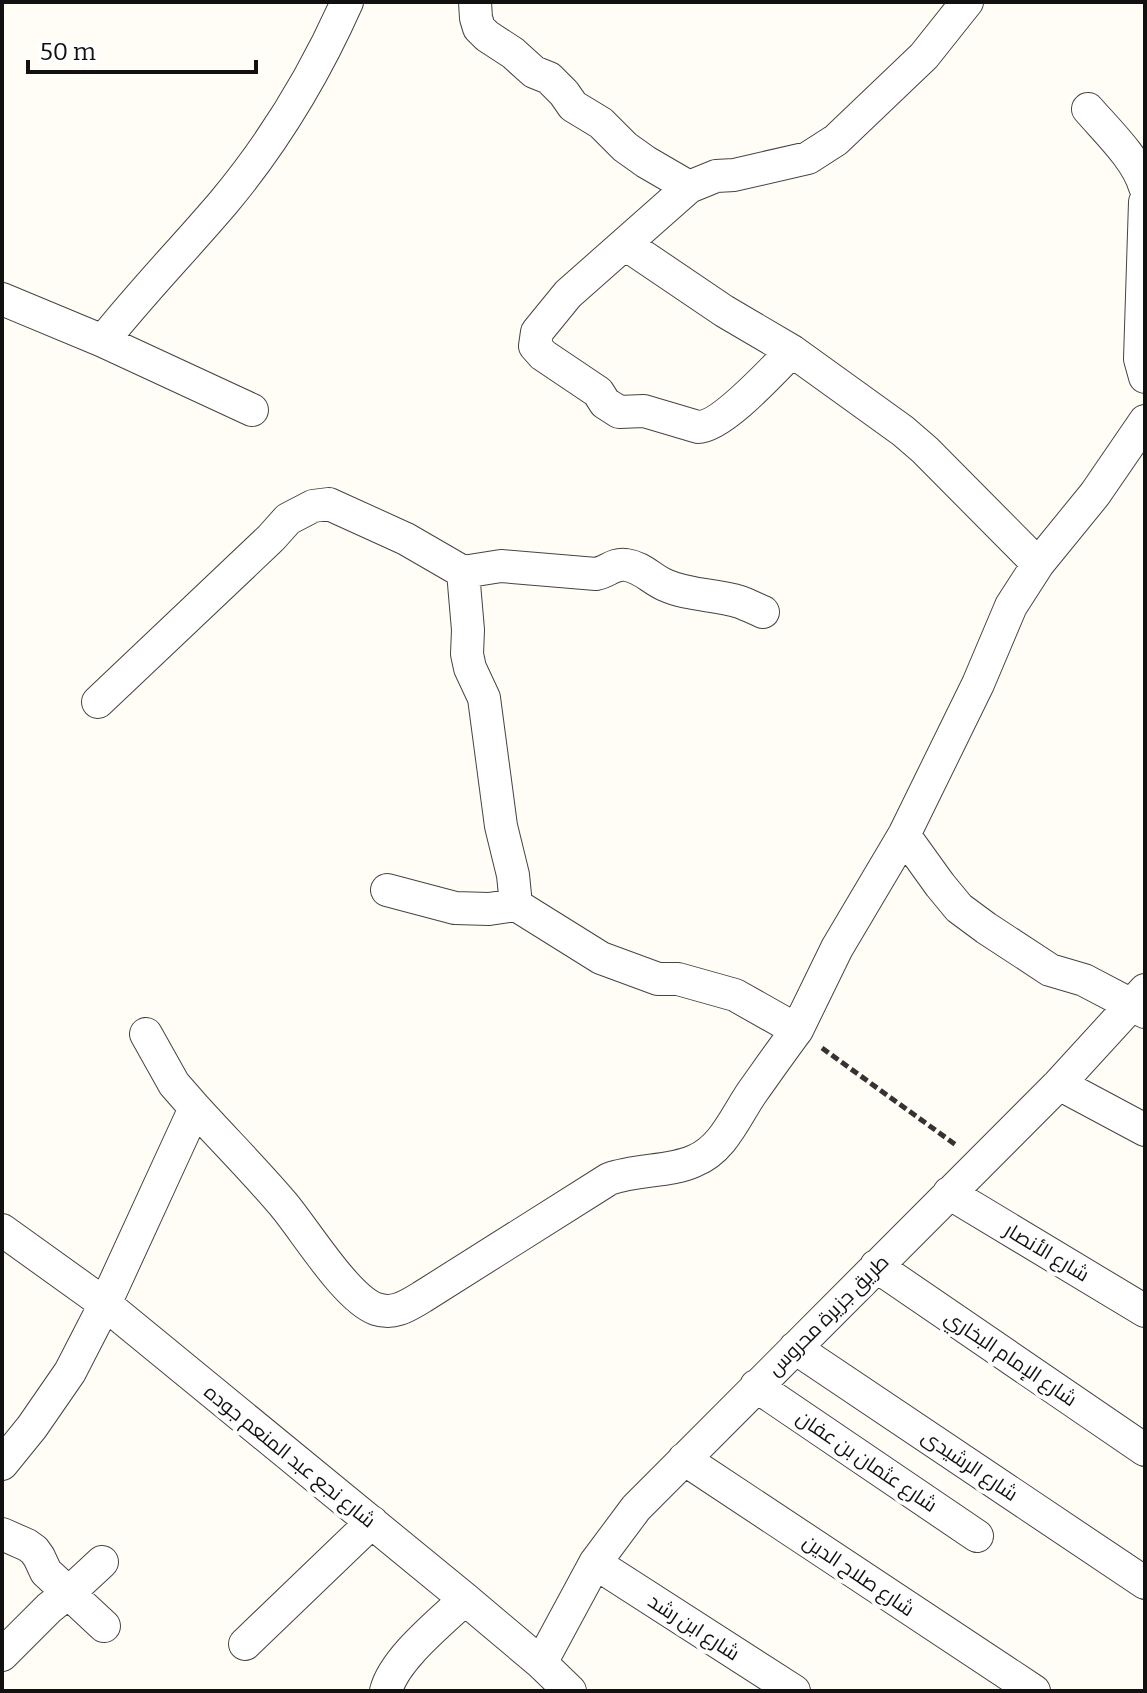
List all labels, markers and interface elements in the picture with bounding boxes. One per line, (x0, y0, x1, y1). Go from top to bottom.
scale bar (28, 24, 256, 74)
text: 50 m (40, 38, 96, 66)
street label: شارع الأنصار (998, 1217, 1094, 1288)
street label: طريق جزيرة محروس (762, 1249, 894, 1381)
street label: شارع الإمام البخاري (938, 1305, 1082, 1414)
street label: شارع نجع عبد المنعم جوده (198, 1380, 380, 1534)
street label: شارع عثمان بن عفان (791, 1405, 942, 1519)
street label: شارع الرشيدى (916, 1424, 1023, 1508)
street label: شارع صلاح الدين (798, 1529, 919, 1623)
street label: شارع ابن رشد (643, 1589, 744, 1667)

